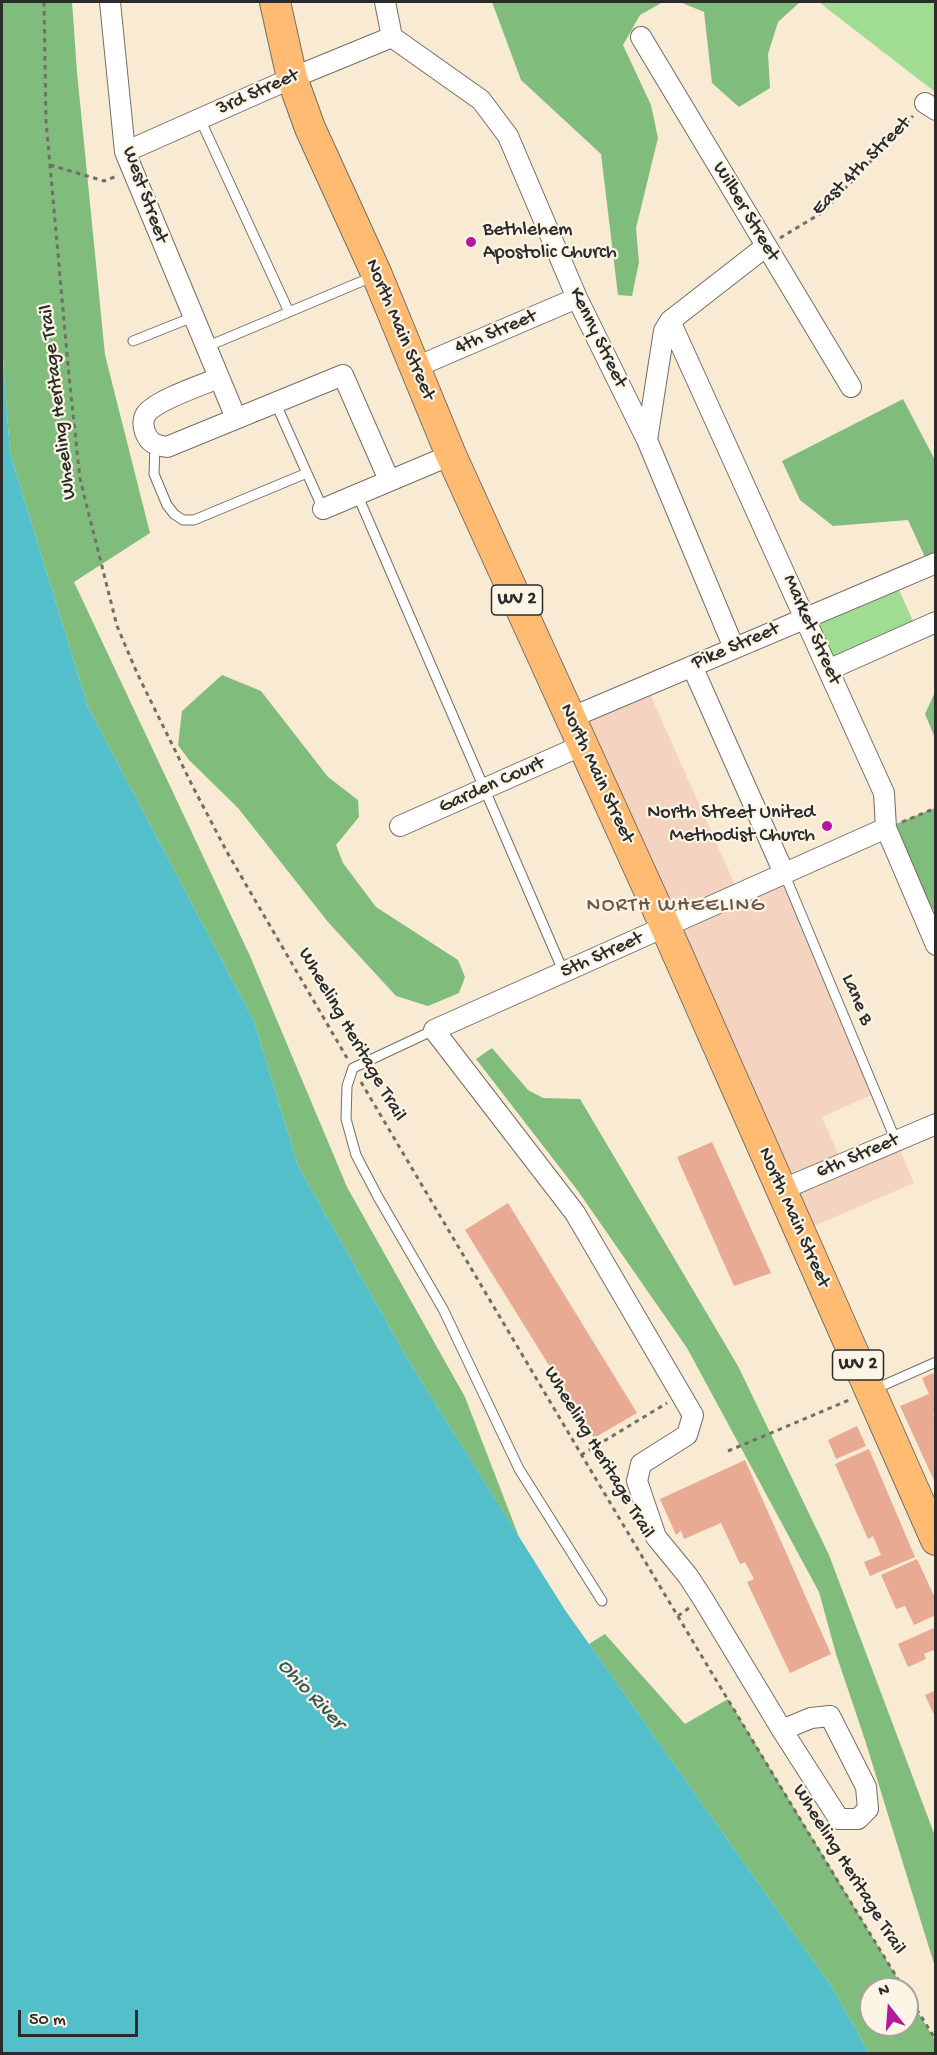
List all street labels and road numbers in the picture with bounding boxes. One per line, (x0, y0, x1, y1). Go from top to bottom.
street label: 3rd Street (213, 64, 303, 122)
street label: East 4th Street (807, 112, 917, 222)
street label: West Street (115, 143, 173, 247)
street label: Wilber Street (706, 158, 784, 266)
street label: North Main Street (358, 256, 440, 404)
street label: Kenny Street (562, 284, 632, 392)
street label: Wheeling Heritage Trail (35, 303, 83, 501)
street label: 4th Street (452, 305, 540, 361)
street label: Market Street (776, 571, 846, 689)
road number: WV 2 (492, 585, 542, 615)
street label: Pike Street (689, 618, 783, 676)
street label: North Main Street (553, 700, 639, 848)
street label: Garden Court (436, 752, 548, 820)
street label: 5th Street (557, 927, 647, 985)
street label: Wheeling Heritage Trail (292, 944, 410, 1126)
street label: Lane B (835, 971, 877, 1029)
street label: 6th Street (813, 1129, 903, 1185)
street label: North Main Street (751, 1144, 835, 1292)
road number: WV 2 (832, 1350, 884, 1380)
street label: Wheeling Heritage Trail (537, 1363, 659, 1543)
street label: Wheeling Heritage Trail (786, 1780, 910, 1960)

